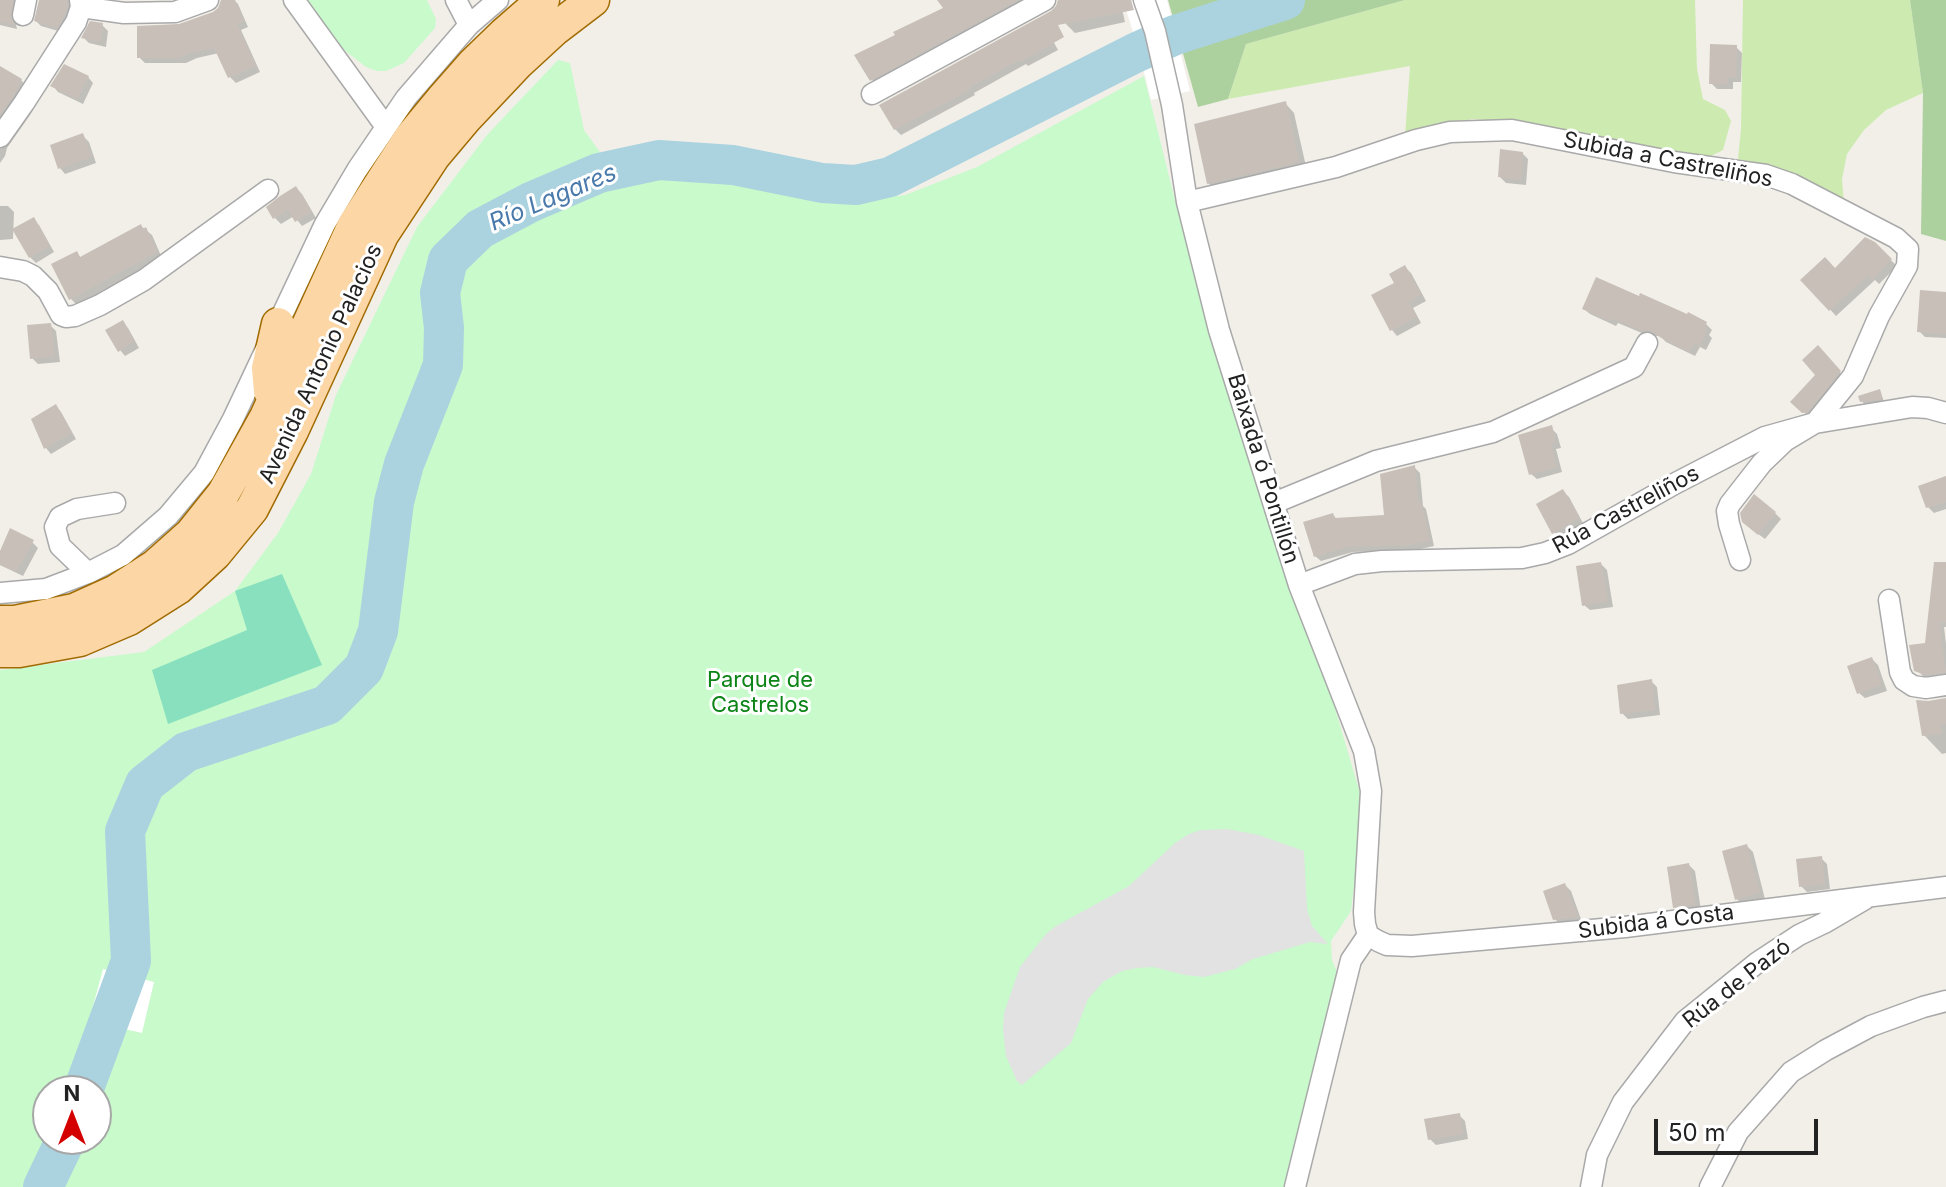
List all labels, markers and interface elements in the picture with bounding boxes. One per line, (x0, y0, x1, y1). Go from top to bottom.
street label: Subida a Castreliños (1561, 127, 1775, 193)
water label: Río Lagares (485, 158, 621, 238)
street label: Avenida Antonio Palacios (254, 240, 388, 488)
street label: Baixada ó Pontillón (1222, 371, 1304, 567)
street label: Rúa Castreliños (1548, 460, 1704, 560)
park label: Parque de Castrelos (707, 667, 813, 718)
street label: Subida á Costa (1576, 899, 1736, 945)
street label: Rúa de Pazó (1678, 934, 1796, 1034)
north arrow (32, 1075, 112, 1155)
text: N (64, 1080, 80, 1106)
scale bar (1658, 1103, 1822, 1153)
text: 50 m (1668, 1118, 1726, 1147)

